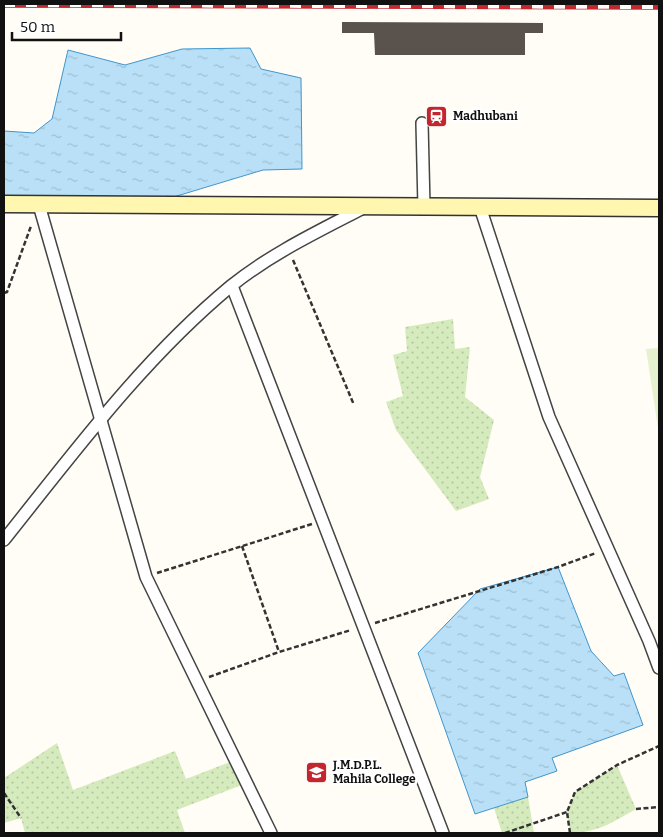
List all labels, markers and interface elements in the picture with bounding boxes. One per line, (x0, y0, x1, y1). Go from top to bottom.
scale bar (12, 10, 121, 42)
text: 50 m (20, 18, 56, 36)
station icon: Madhubani (425, 104, 449, 128)
place label: Madhubani (453, 109, 518, 123)
place label: J.M.D.P.L. Mahila College (332, 758, 416, 786)
school or university icon: J.M.D.P.L. Mahila College (305, 760, 329, 784)

